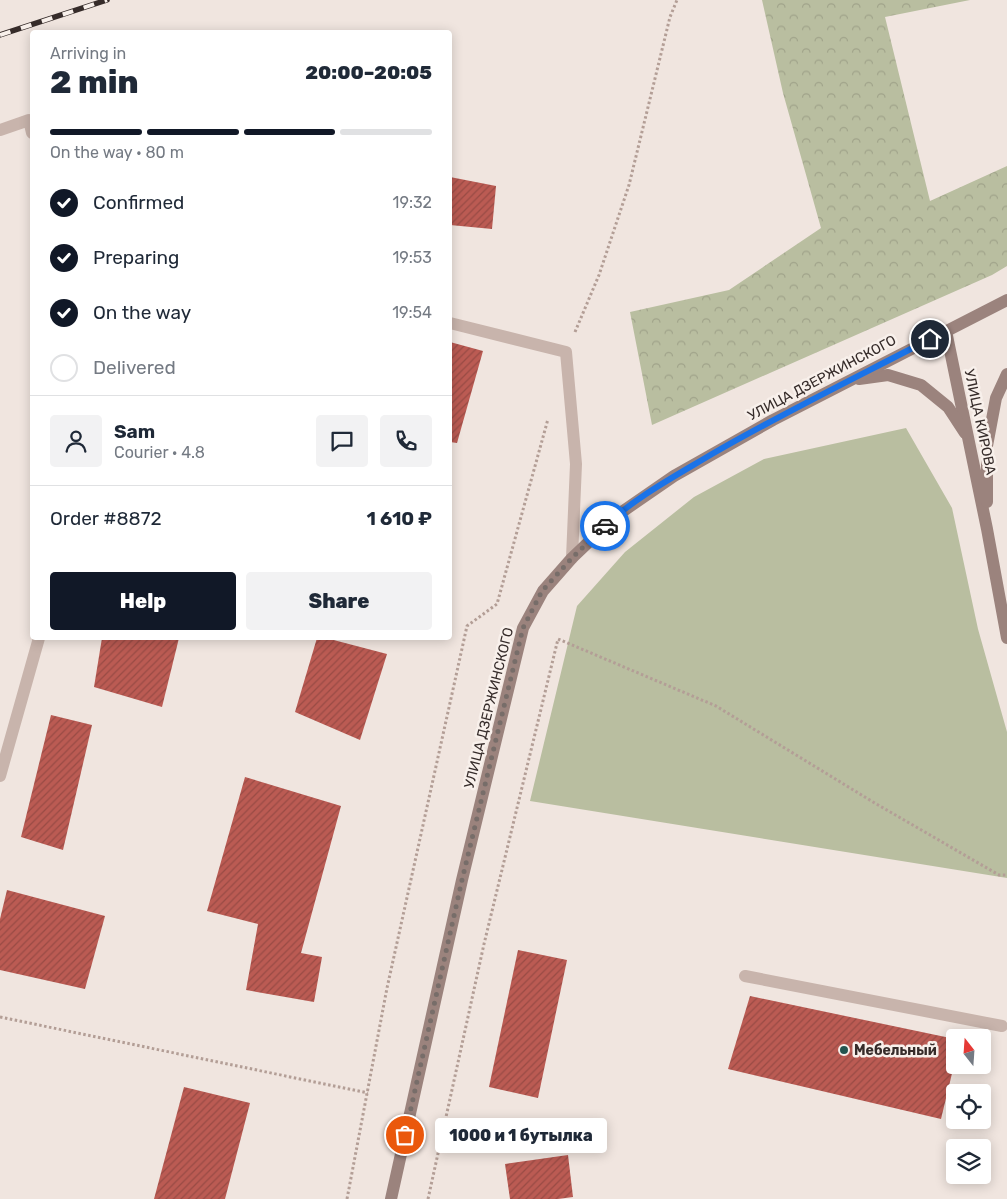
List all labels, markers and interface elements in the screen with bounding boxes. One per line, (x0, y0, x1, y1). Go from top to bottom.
text: Arriving in (50, 44, 126, 63)
text: 20:00–20:05 (305, 61, 432, 84)
text: 2 min (50, 63, 139, 101)
text: On the way · 80 m (50, 143, 184, 162)
icon: check (50, 189, 78, 217)
text: Confirmed (93, 191, 184, 214)
text: 19:32 (393, 193, 432, 212)
icon: check (50, 244, 78, 272)
text: Preparing (93, 246, 179, 269)
text: 19:53 (392, 248, 432, 267)
icon: check (50, 299, 78, 327)
text: On the way (93, 301, 191, 324)
text: 19:54 (392, 303, 432, 322)
pin (909, 318, 951, 360)
icon: home (916, 325, 944, 353)
street label: УЛИЦА ДЗЕРЖИНСКОГО (745, 332, 899, 424)
text: Delivered (93, 356, 176, 379)
street label: УЛИЦА КИРОВА (960, 368, 1000, 477)
button: person (50, 415, 102, 467)
button: chat (316, 415, 368, 467)
button: phone (380, 415, 432, 467)
text: Sam (114, 420, 155, 443)
text: Courier · 4.8 (114, 443, 205, 462)
courier (580, 501, 630, 551)
text: Order #8872 (50, 507, 162, 530)
text: 1 610 ₽ (366, 507, 432, 530)
icon: car (591, 512, 619, 540)
button: Help (50, 572, 236, 630)
button: Share (246, 572, 432, 630)
street label: УЛИЦА ДЗЕРЖИНСКОГО (461, 626, 517, 790)
north arrow (946, 1029, 991, 1074)
map controls (946, 1029, 991, 1184)
place label: Мебельный (854, 1042, 937, 1059)
marker: Мебельный (838, 1044, 850, 1056)
button: locate (946, 1084, 991, 1129)
pin (384, 1114, 426, 1156)
callout: 1000 и 1 бутылка (435, 1118, 608, 1152)
icon: bag (391, 1121, 419, 1149)
text: 1000 и 1 бутылка (449, 1126, 593, 1145)
button: layers (946, 1139, 991, 1184)

